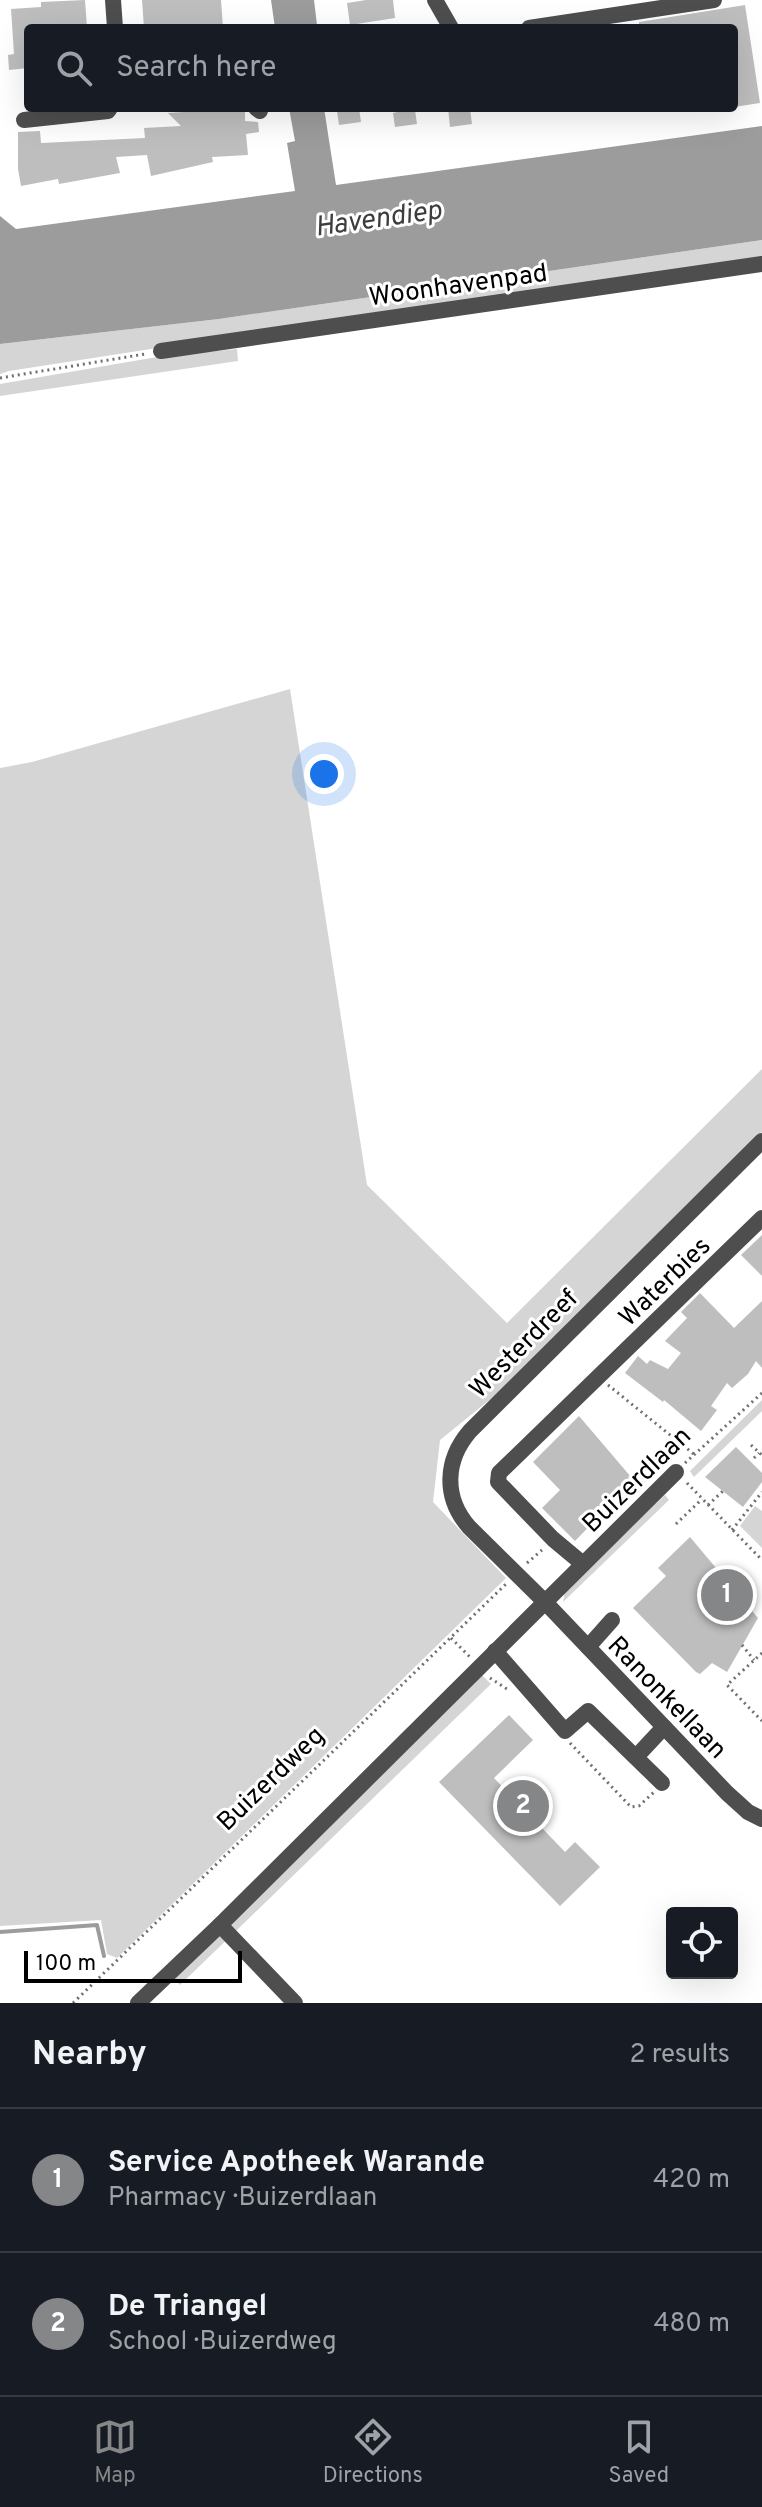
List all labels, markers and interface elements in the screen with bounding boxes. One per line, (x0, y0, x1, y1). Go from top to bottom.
search box (24, 24, 738, 112)
icon: search (52, 46, 96, 90)
text: Search here (116, 50, 276, 87)
water label: Havendiep (313, 193, 445, 247)
street label: Woonhavenpad (367, 258, 550, 315)
your location (304, 754, 344, 794)
street label: Waterbies (613, 1231, 719, 1335)
street label: Westerdreef (463, 1283, 586, 1406)
street label: Buizerdlaan (576, 1421, 699, 1541)
pin: 1 (701, 1565, 753, 1625)
street label: Ranonkellaan (599, 1630, 733, 1767)
street label: Buizerdweg (211, 1720, 332, 1839)
pin: 2 (497, 1776, 549, 1836)
map controls (666, 1907, 738, 1979)
button: locate (666, 1907, 738, 1979)
scale bar (24, 1947, 242, 1983)
text: 100 m (36, 1951, 96, 1978)
text: Nearby (32, 2034, 147, 2077)
text: 2 results (630, 2039, 730, 2072)
text: Service Apotheek Warande (108, 2145, 485, 2182)
text: 1 (53, 2164, 63, 2197)
text: 420 m (653, 2164, 730, 2197)
text: Pharmacy · Buizerdlaan (108, 2182, 377, 2215)
text: De Triangel (108, 2289, 267, 2326)
text: 2 (50, 2308, 66, 2341)
text: 480 m (653, 2308, 730, 2341)
text: School · Buizerdweg (108, 2326, 337, 2359)
tab: Map (93, 2415, 137, 2490)
tab: Directions (323, 2415, 423, 2490)
tab: Saved (609, 2415, 669, 2490)

